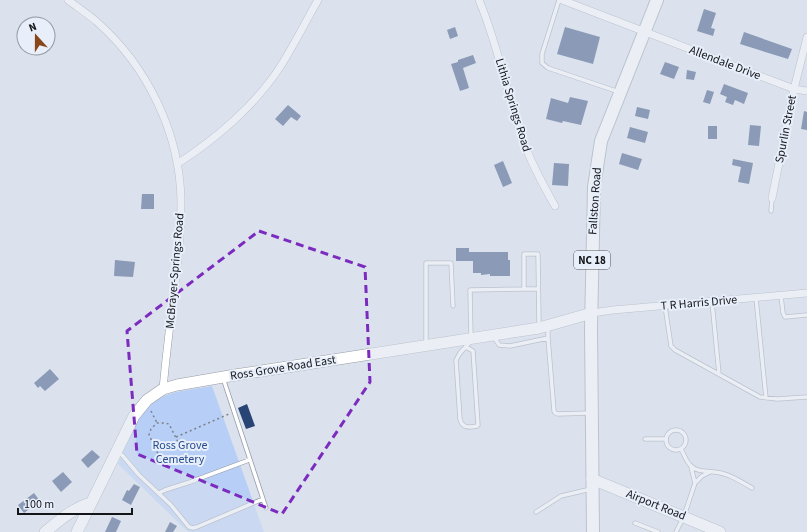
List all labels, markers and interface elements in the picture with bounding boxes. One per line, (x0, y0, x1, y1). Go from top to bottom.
north arrow (16, 16, 56, 56)
text: N (26, 19, 39, 35)
street label: Allendale Drive (687, 42, 763, 84)
street label: Lithia Springs Road (491, 56, 535, 154)
street label: Spurlin Street (771, 94, 801, 164)
street label: Fallston Road (584, 167, 606, 235)
street label: McBrayer-Springs Road (161, 212, 189, 330)
road number: NC 18 (574, 251, 610, 269)
street label: T R Harris Drive (660, 291, 738, 315)
street label: Ross Grove Road East (229, 351, 337, 385)
park label: Ross Grove Cemetery (152, 437, 208, 468)
street label: Airport Road (624, 485, 688, 525)
scale bar (18, 490, 132, 516)
text: 100 m (24, 496, 54, 513)

